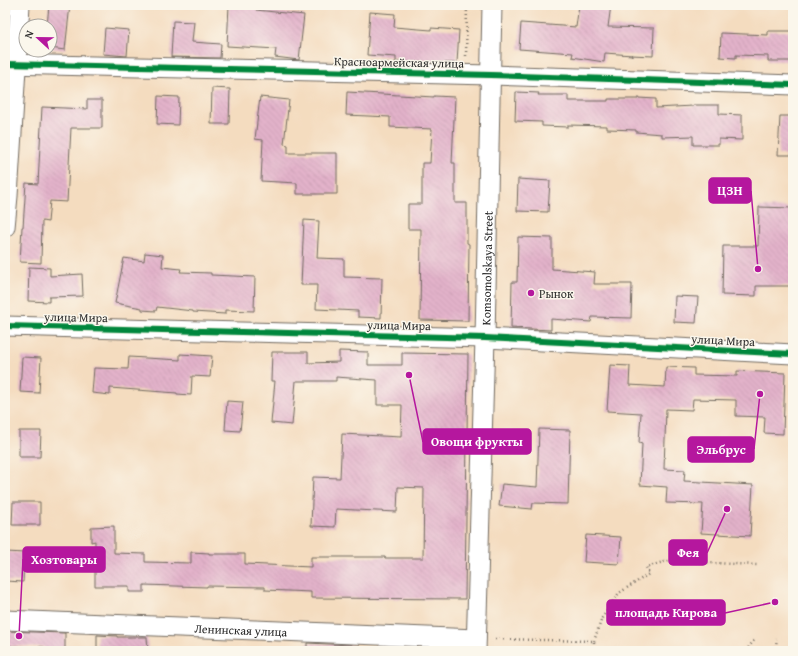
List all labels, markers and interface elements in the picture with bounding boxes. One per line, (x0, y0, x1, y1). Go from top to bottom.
north arrow (18, 18, 58, 58)
text: N (20, 27, 38, 41)
street label: Красноармейская улица (334, 52, 464, 72)
callout: ЦЗН (709, 178, 751, 203)
text: ЦЗН (717, 181, 743, 200)
street label: Komsomolskaya Street (477, 210, 496, 325)
place label: Рынок (539, 285, 574, 302)
marker: Рынок (526, 288, 536, 298)
street label: улица Мира (43, 308, 108, 326)
street label: улица Мира (366, 316, 431, 334)
street label: улица Мира (690, 330, 756, 350)
callout: Овощи фрукты (423, 429, 531, 454)
text: Овощи фрукты (431, 432, 523, 451)
callout: Эльбрус (688, 437, 754, 462)
text: Эльбрус (696, 440, 746, 459)
callout: Фея (669, 540, 707, 565)
text: Фея (677, 543, 699, 562)
callout: Хозтовары (23, 547, 105, 572)
text: Хозтовары (31, 550, 97, 569)
callout: площадь Кирова (607, 600, 725, 625)
text: площадь Кирова (615, 603, 717, 622)
street label: Ленинская улица (194, 619, 288, 640)

